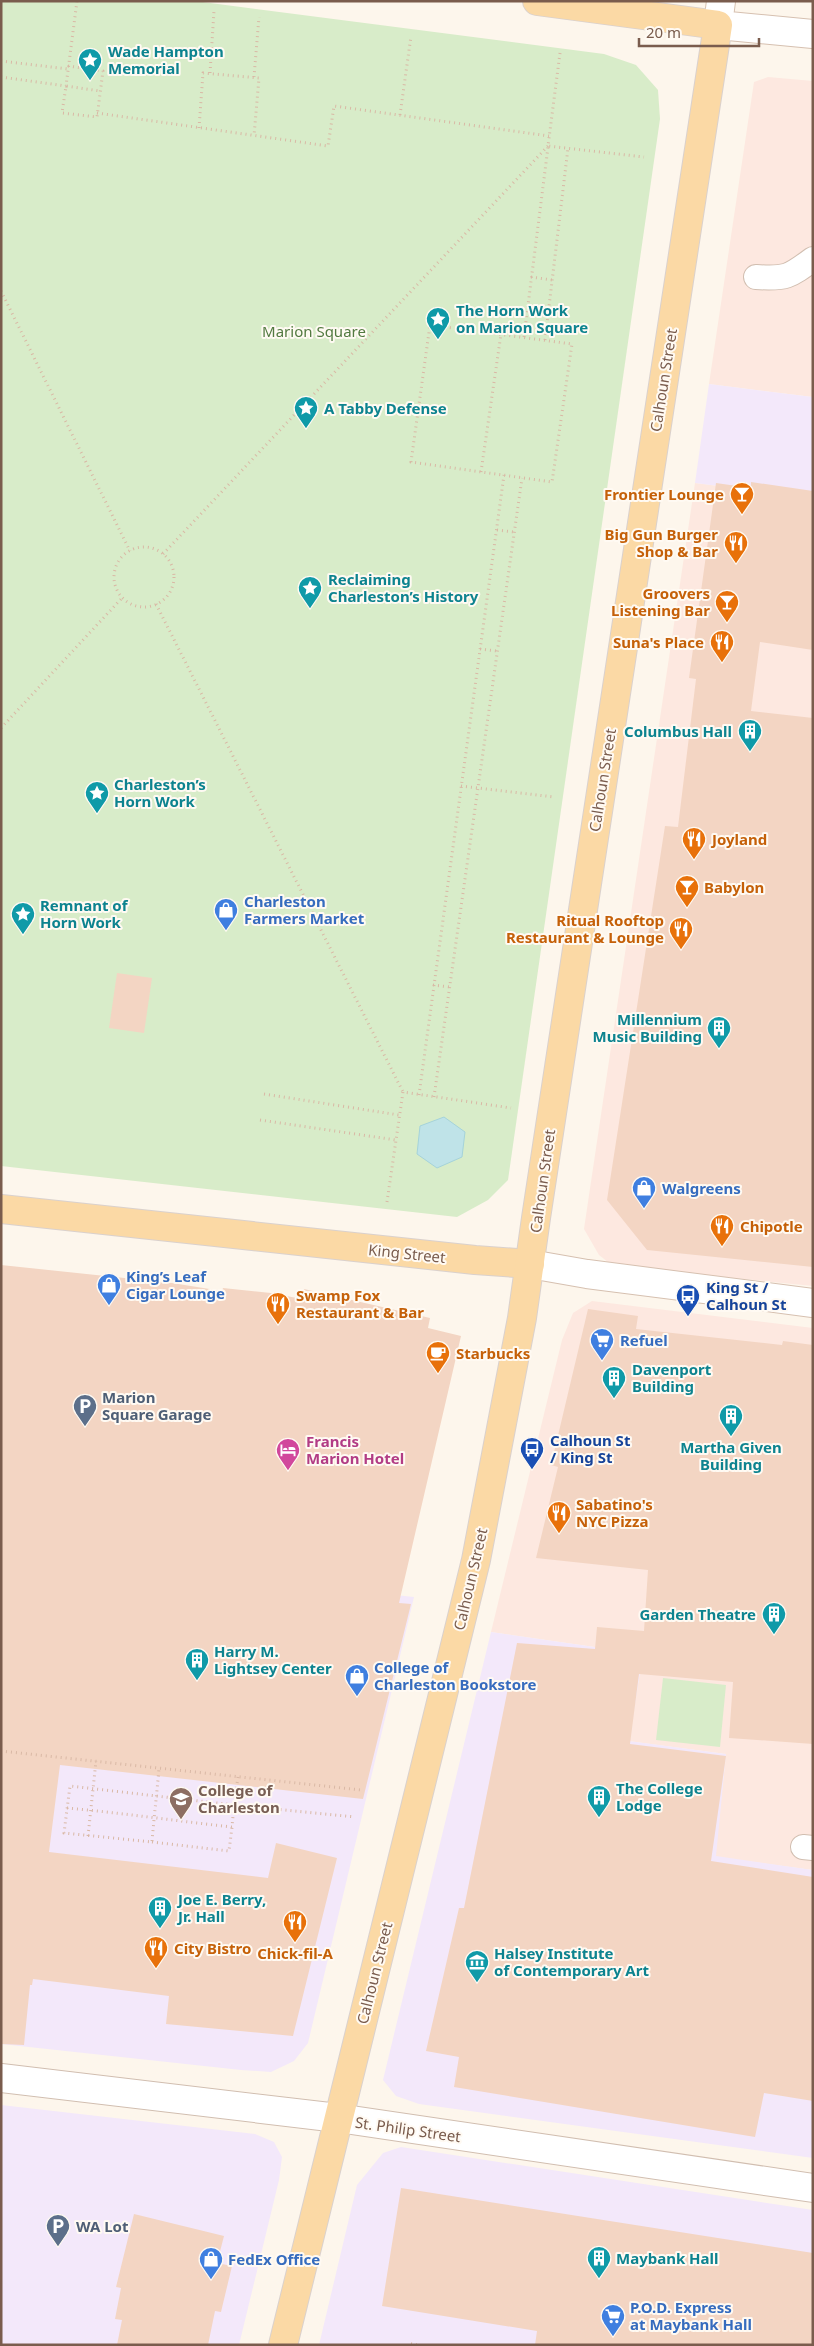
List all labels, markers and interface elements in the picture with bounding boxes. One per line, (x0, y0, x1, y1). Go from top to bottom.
scale bar (639, 15, 759, 47)
text: 20 m (646, 22, 681, 42)
place label: Wade Hampton Memorial (108, 41, 224, 78)
place icon: Wade Hampton Memorial (77, 47, 103, 81)
place label: The Horn Work on Marion Square (456, 300, 588, 337)
place icon: The Horn Work on Marion Square (425, 306, 451, 340)
park label: Marion Square (262, 321, 366, 341)
street label: Calhoun Street (645, 326, 681, 433)
place icon: A Tabby Defense (293, 395, 319, 429)
place label: A Tabby Defense (324, 398, 447, 418)
bar icon: Frontier Lounge (729, 481, 755, 515)
place label: Frontier Lounge (604, 484, 724, 504)
place label: Big Gun Burger Shop & Bar (604, 524, 718, 561)
restaurant icon: Big Gun Burger Shop & Bar (723, 530, 749, 564)
place label: Reclaiming Charleston’s History (328, 569, 479, 606)
place icon: Reclaiming Charleston’s History (297, 575, 323, 609)
place label: Groovers Listening Bar (611, 583, 710, 620)
bar icon: Groovers Listening Bar (714, 589, 740, 623)
restaurant icon: Suna's Place (709, 629, 735, 663)
place label: Suna's Place (613, 632, 704, 652)
building icon: Columbus Hall (737, 718, 763, 752)
place label: Columbus Hall (624, 721, 732, 741)
street label: Calhoun Street (584, 726, 620, 833)
place label: Charleston’s Horn Work (114, 774, 206, 811)
place icon: Charleston’s Horn Work (84, 780, 110, 814)
restaurant icon: Joyland (681, 826, 707, 860)
place label: Joyland (710, 829, 767, 849)
bar icon: Babylon (674, 874, 700, 908)
place label: Babylon (704, 877, 764, 897)
place label: Charleston Farmers Market (244, 891, 365, 928)
place label: Remnant of Horn Work (40, 895, 129, 932)
shop icon: Charleston Farmers Market (213, 897, 239, 931)
place icon: Remnant of Horn Work (10, 901, 36, 935)
place label: Ritual Rooftop Restaurant & Lounge (506, 910, 664, 947)
restaurant icon: Ritual Rooftop Restaurant & Lounge (668, 916, 694, 950)
place label: Millennium Music Building (593, 1009, 702, 1046)
building icon: Millennium Music Building (706, 1015, 732, 1049)
street label: Calhoun Street (525, 1127, 559, 1234)
shop icon: Walgreens (631, 1175, 657, 1209)
place label: Walgreens (662, 1178, 741, 1198)
restaurant icon: Chipotle (709, 1213, 735, 1247)
place label: Chipotle (740, 1216, 803, 1236)
street label: King Street (367, 1239, 447, 1267)
place label: King’s Leaf Cigar Lounge (126, 1266, 225, 1303)
shop icon: King’s Leaf Cigar Lounge (96, 1272, 122, 1306)
place label: King St / Calhoun St (706, 1277, 787, 1314)
bus stop icon: King St / Calhoun St (675, 1283, 701, 1317)
place label: Swamp Fox Restaurant & Bar (296, 1285, 424, 1322)
restaurant icon: Swamp Fox Restaurant & Bar (265, 1291, 291, 1325)
supermarket icon: Refuel (589, 1327, 615, 1361)
place label: Refuel (620, 1330, 668, 1350)
cafe icon: Starbucks (425, 1340, 451, 1374)
place label: Starbucks (456, 1343, 530, 1363)
place label: Davenport Building (632, 1359, 712, 1396)
building icon: Davenport Building (601, 1365, 627, 1399)
place label: Marion Square Garage (102, 1387, 211, 1424)
parking icon: Marion Square Garage (72, 1393, 98, 1427)
building icon: Martha Given Building (718, 1403, 744, 1437)
place label: Calhoun St / King St (550, 1430, 631, 1467)
place label: Francis Marion Hotel (306, 1431, 404, 1468)
bus stop icon: Calhoun St / King St (519, 1436, 545, 1470)
hotel icon: Francis Marion Hotel (275, 1437, 301, 1471)
place label: Martha Given Building (680, 1437, 782, 1474)
place label: Sabatino's NYC Pizza (576, 1494, 653, 1531)
restaurant icon: Sabatino's NYC Pizza (546, 1500, 572, 1534)
street label: Calhoun Street (449, 1525, 492, 1632)
building icon: Garden Theatre (761, 1601, 787, 1635)
place label: Garden Theatre (639, 1604, 756, 1624)
place label: Harry M. Lightsey Center (214, 1641, 332, 1678)
building icon: Harry M. Lightsey Center (184, 1647, 210, 1681)
place label: College of Charleston Bookstore (374, 1657, 536, 1694)
shop icon: College of Charleston Bookstore (344, 1663, 370, 1697)
place label: The College Lodge (616, 1778, 703, 1815)
place label: College of Charleston (198, 1780, 280, 1817)
building icon: The College Lodge (586, 1784, 612, 1818)
school or university icon: College of Charleston (168, 1786, 194, 1820)
place label: Joe E. Berry, Jr. Hall (176, 1889, 266, 1926)
building icon: Joe E. Berry, Jr. Hall (147, 1895, 173, 1929)
restaurant icon: Chick-fil-A (282, 1909, 308, 1943)
street label: Calhoun Street (352, 1919, 396, 2026)
restaurant icon: City Bistro (143, 1935, 169, 1969)
place label: City Bistro (174, 1938, 251, 1958)
place label: Chick-fil-A (257, 1943, 333, 1963)
place label: Halsey Institute of Contemporary Art (494, 1943, 649, 1980)
museum icon: Halsey Institute of Contemporary Art (464, 1949, 490, 1983)
street label: St. Philip Street (354, 2112, 463, 2146)
parking icon: WA Lot (45, 2213, 71, 2247)
place label: WA Lot (76, 2216, 129, 2236)
building icon: Maybank Hall (586, 2245, 612, 2279)
shop icon: FedEx Office (198, 2246, 224, 2280)
place label: Maybank Hall (616, 2248, 719, 2268)
place label: FedEx Office (228, 2249, 320, 2269)
place label: P.O.D. Express at Maybank Hall (630, 2297, 752, 2334)
supermarket icon: P.O.D. Express at Maybank Hall (600, 2303, 626, 2337)

